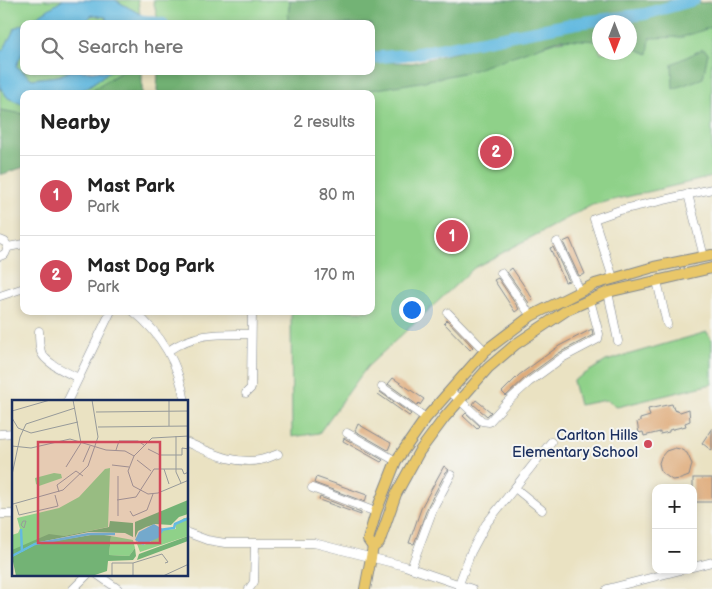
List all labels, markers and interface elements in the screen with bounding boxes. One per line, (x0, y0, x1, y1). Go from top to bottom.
north arrow (592, 15, 637, 60)
search box (20, 20, 375, 75)
icon: search (38, 34, 66, 62)
text: Search here (78, 36, 183, 59)
text: Nearby (40, 110, 110, 135)
text: 2 results (293, 113, 355, 132)
pin: 2 (480, 133, 512, 171)
text: Mast Park (87, 175, 175, 198)
text: 1 (53, 186, 59, 205)
text: 80 m (319, 186, 355, 205)
text: Park (87, 198, 119, 217)
pin: 1 (436, 217, 468, 255)
text: Mast Dog Park (87, 255, 215, 278)
text: 2 (51, 266, 61, 285)
text: 170 m (314, 266, 355, 285)
text: Park (87, 278, 119, 297)
your location (399, 297, 425, 323)
inset map (12, 400, 189, 576)
place label: Carlton Hills Elementary School (512, 426, 639, 462)
marker: Carlton Hills Elementary School (642, 438, 654, 450)
map controls (652, 484, 697, 574)
button: + (652, 484, 697, 529)
button: − (652, 529, 697, 574)

